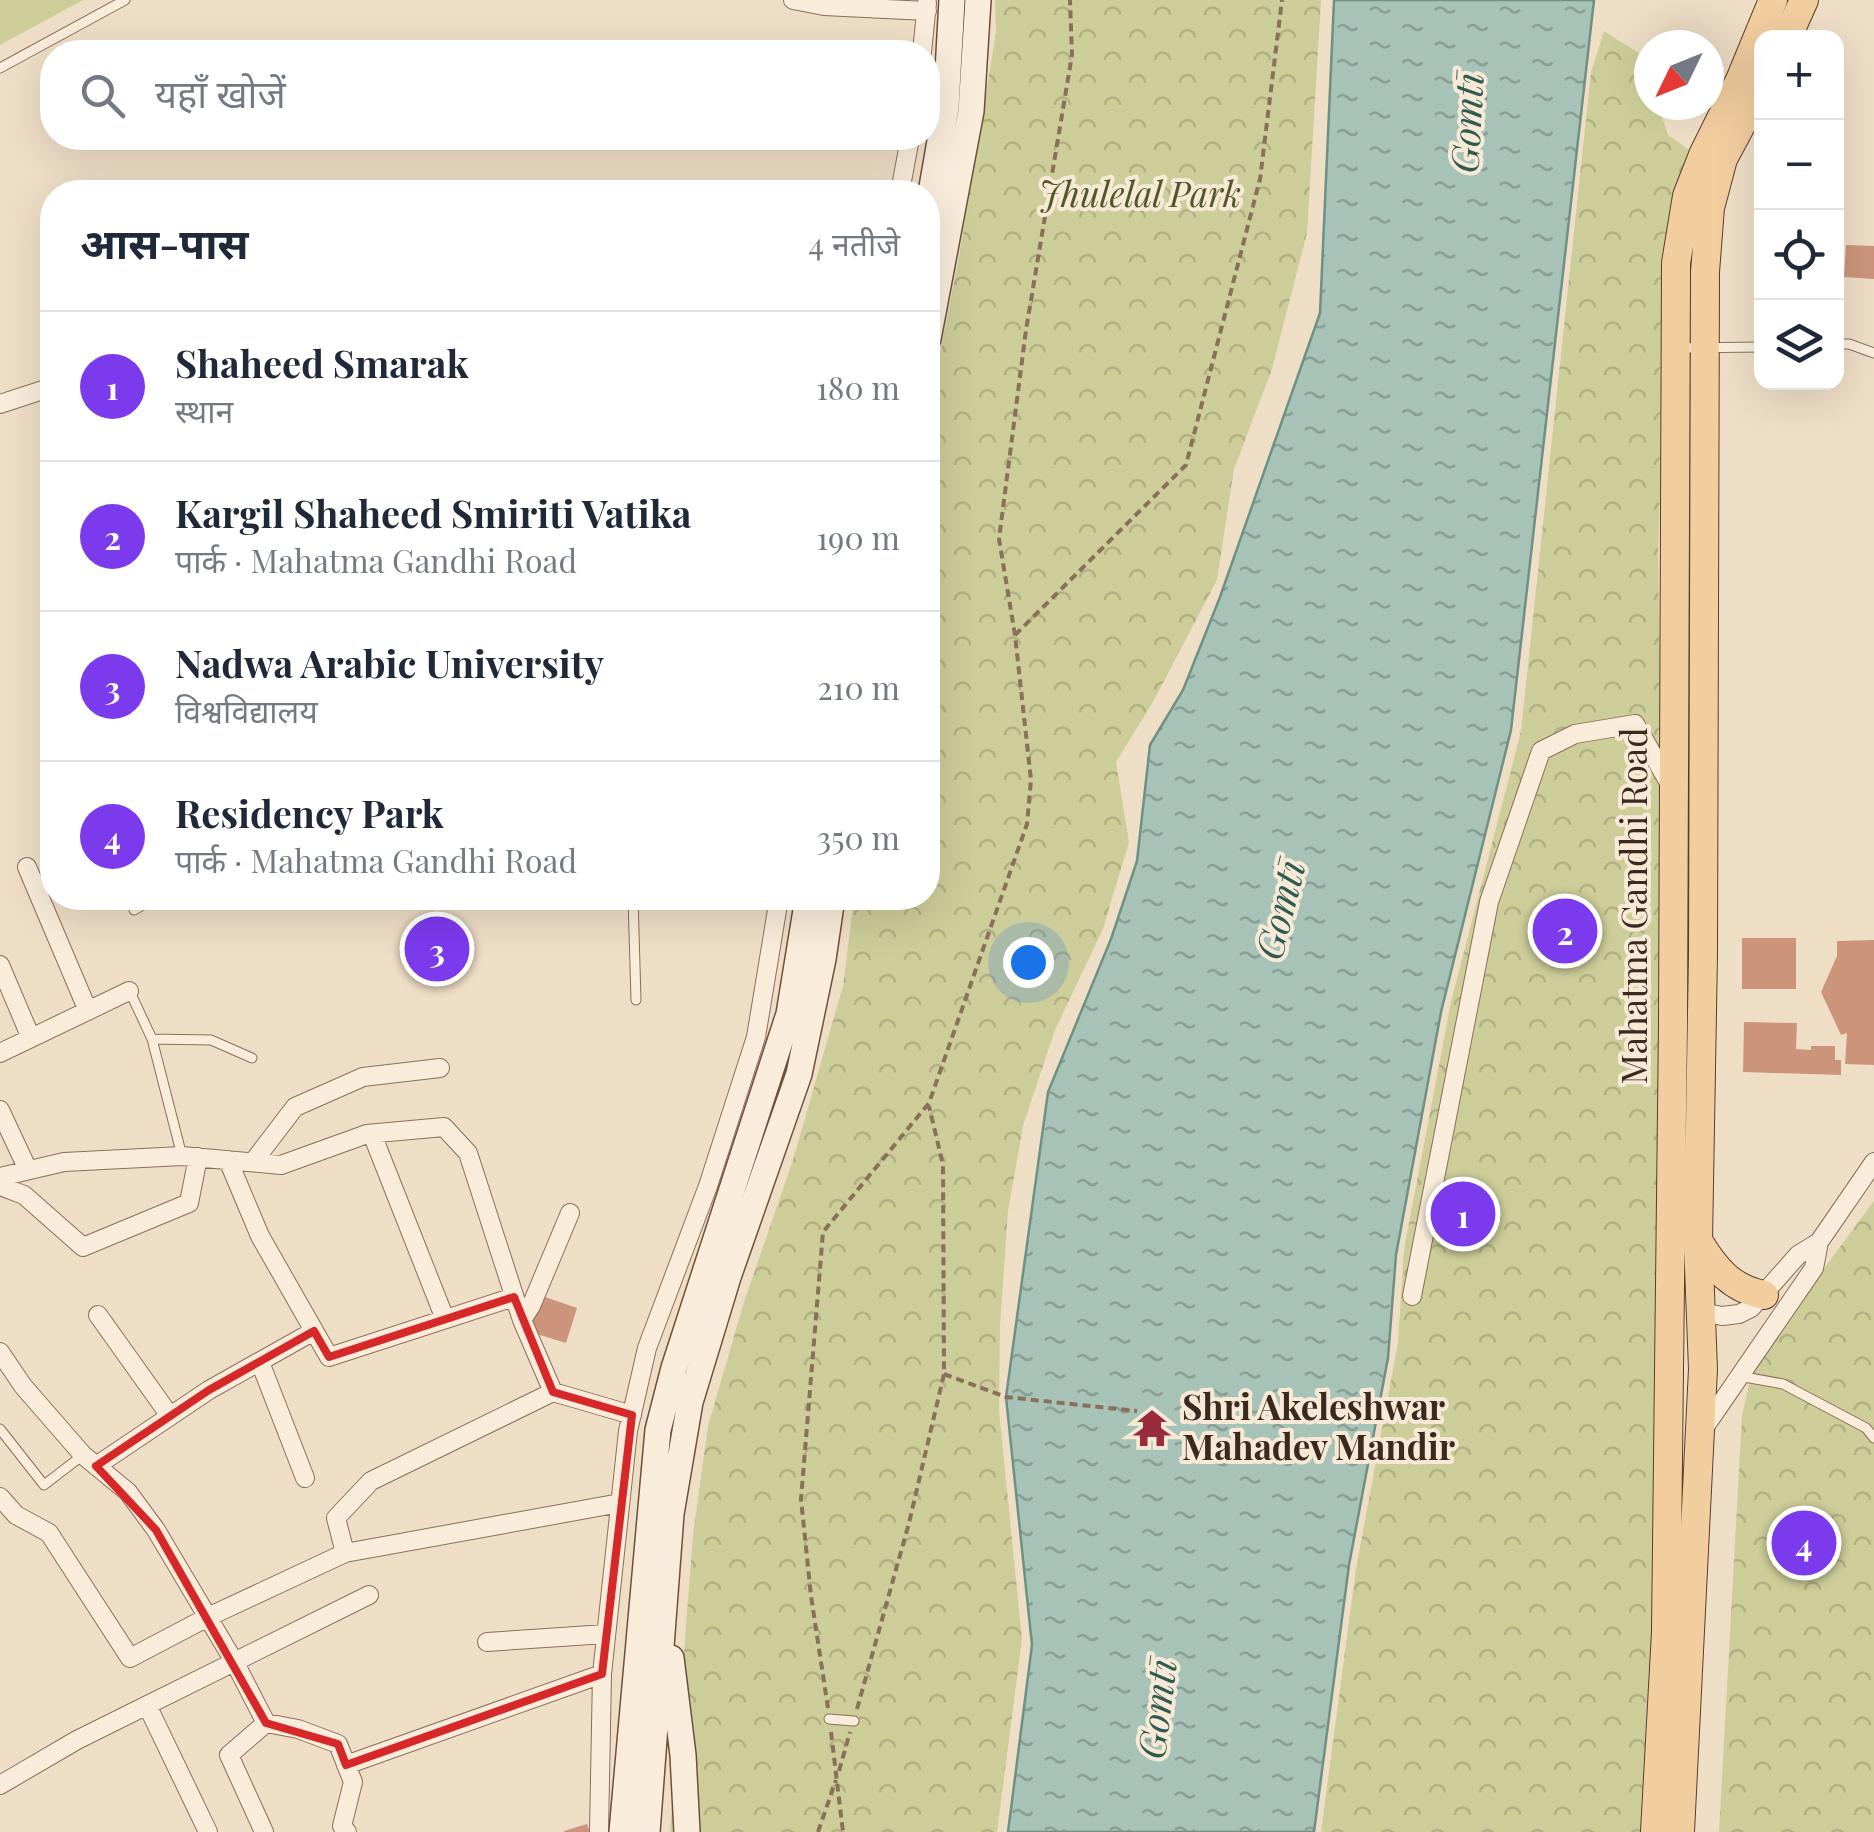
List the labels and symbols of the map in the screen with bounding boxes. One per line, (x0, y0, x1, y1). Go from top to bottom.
north arrow (1634, 30, 1724, 120)
water label: Gomtī (1437, 68, 1494, 174)
park label: Jhulelal Park (1039, 169, 1241, 216)
street label: Mahatma Gandhi Road (1609, 727, 1656, 1085)
water label: Gomtī (1242, 851, 1316, 964)
pin: 2 (1532, 894, 1598, 968)
pin: 3 (404, 912, 470, 986)
your location (1003, 937, 1054, 988)
pin: 1 (1430, 1176, 1496, 1252)
place label: Shri Akeleshwar Mahadev Mandir (1182, 1382, 1456, 1469)
temple icon: Shri Akeleshwar Mahadev Mandir (1131, 1407, 1173, 1449)
pin: 4 (1772, 1506, 1836, 1580)
water label: Gomtī (1124, 1652, 1187, 1762)

